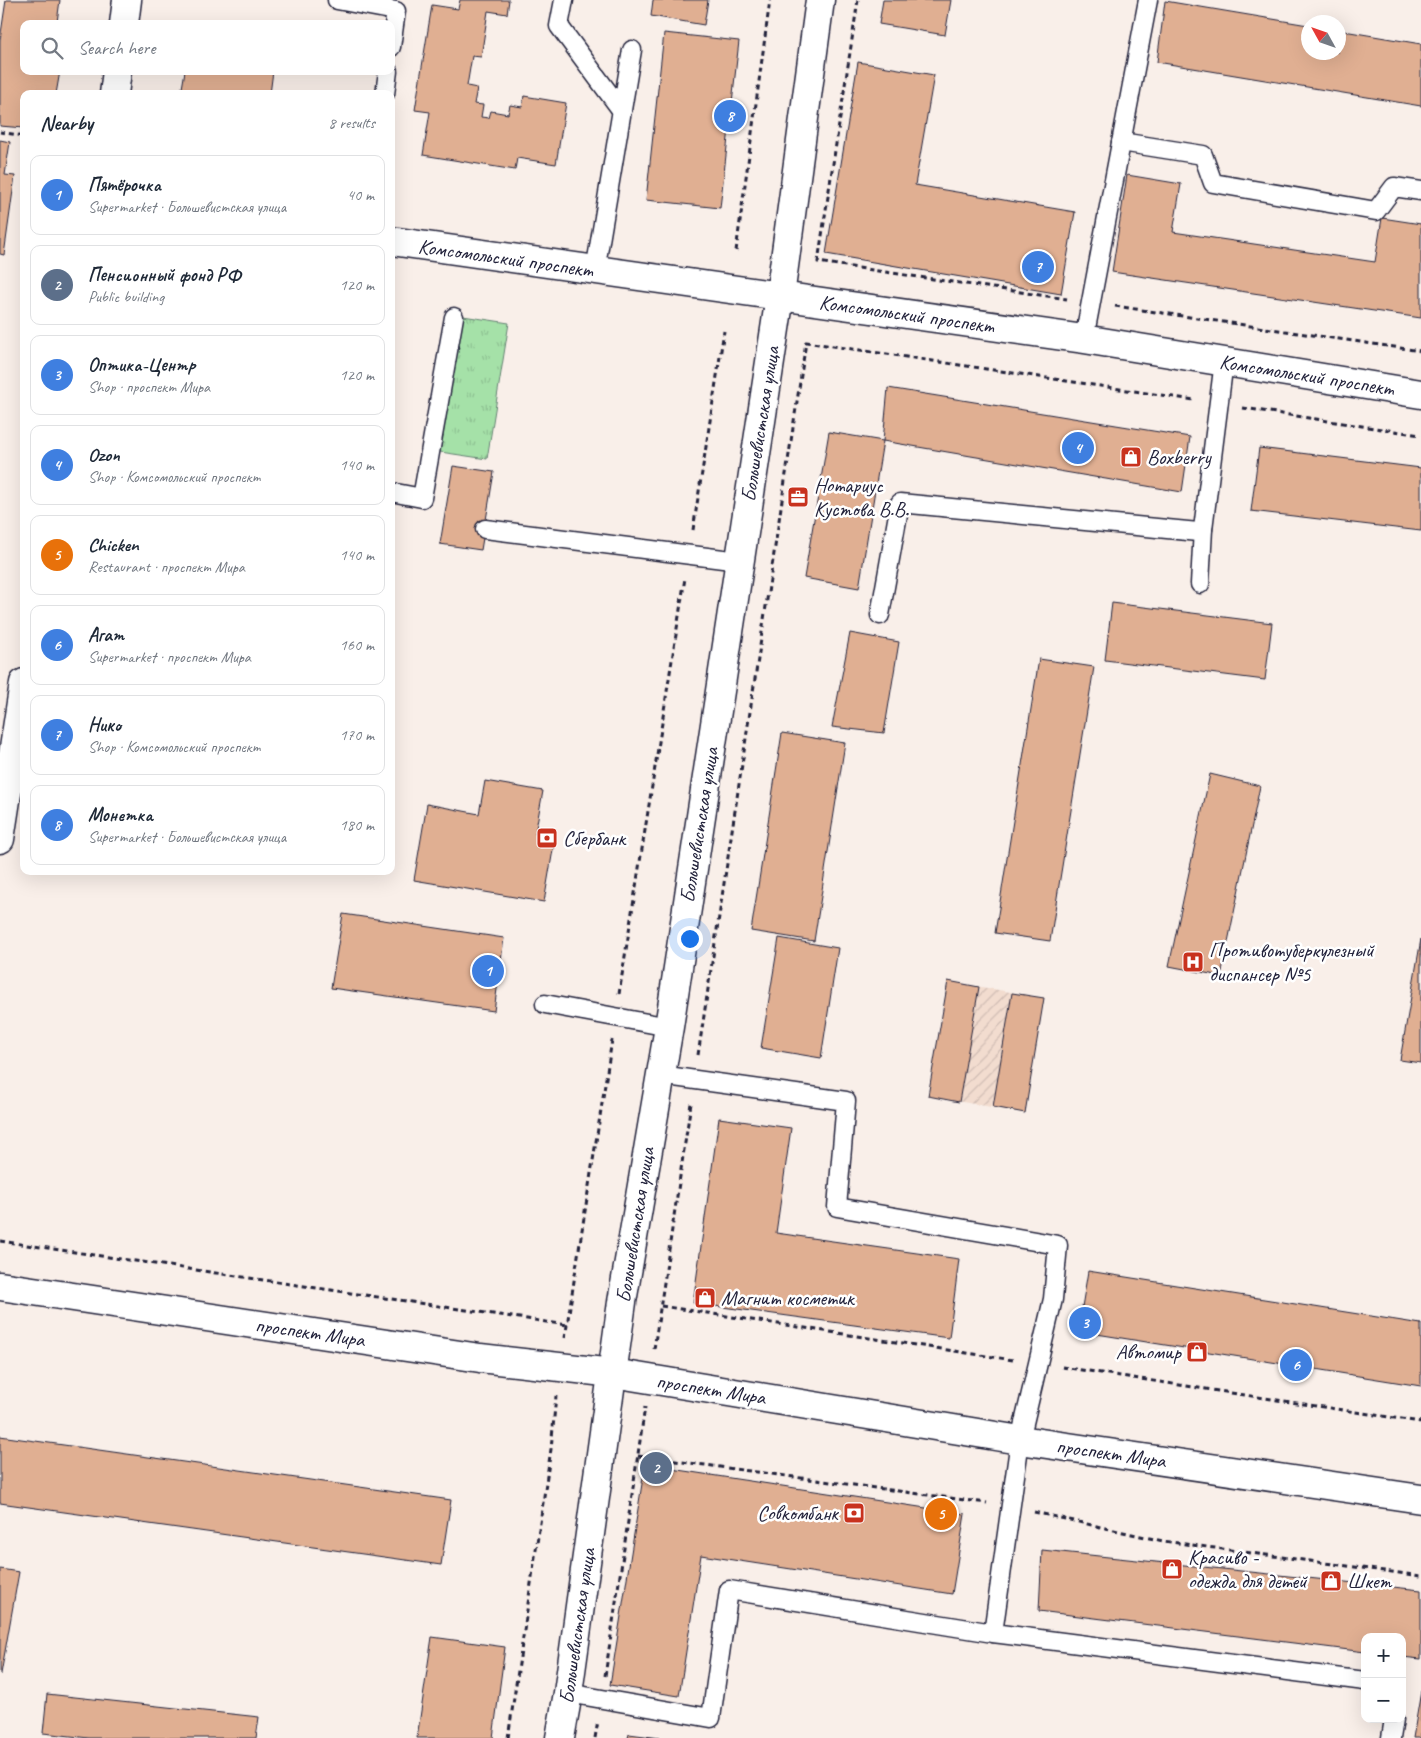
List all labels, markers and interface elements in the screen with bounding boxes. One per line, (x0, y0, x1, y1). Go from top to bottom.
north arrow (1301, 15, 1346, 60)
search box (20, 20, 395, 75)
icon: search (38, 34, 66, 62)
text: Search here (78, 36, 155, 60)
pin: 8 (714, 97, 746, 135)
text: Nearby (40, 110, 93, 136)
text: 8 results (328, 113, 375, 133)
text: Пятёрочка (88, 173, 161, 197)
text: 1 (53, 185, 61, 205)
text: 40 m (347, 185, 374, 205)
text: Supermarket · Большевистская улица (88, 197, 286, 217)
street label: Комсомольский проспект (417, 233, 596, 283)
pin: 7 (1022, 248, 1054, 286)
text: Пенсионный фонд РФ (88, 263, 241, 287)
text: 2 (53, 275, 61, 295)
text: 120 m (340, 275, 374, 295)
text: Public building (88, 287, 164, 307)
street label: Комсомольский проспект (818, 289, 997, 339)
street label: Большевистская улица (735, 343, 785, 503)
street label: Комсомольский проспект (1218, 348, 1397, 402)
text: Оптика-Центр (88, 353, 195, 377)
text: 3 (53, 365, 61, 385)
text: 120 m (340, 365, 374, 385)
text: Shop · проспект Мира (88, 377, 210, 397)
pin: 4 (1062, 429, 1094, 467)
text: Ozon (88, 443, 120, 467)
place label: Boxberry (1147, 444, 1213, 470)
shop icon: Boxberry (1119, 445, 1143, 469)
text: 4 (53, 455, 61, 475)
text: 140 m (340, 455, 374, 475)
text: Shop · Комсомольский проспект (88, 467, 261, 487)
place label: Нотариус Кустова В.В. (814, 472, 909, 522)
office icon: Нотариус Кустова В.В. (786, 485, 810, 509)
text: Chicken (88, 533, 139, 557)
text: 5 (54, 545, 60, 565)
text: 140 m (340, 545, 374, 565)
text: Restaurant · проспект Мира (88, 557, 245, 577)
text: Агат (88, 623, 124, 647)
text: 6 (53, 635, 61, 655)
text: 160 m (340, 635, 374, 655)
text: Supermarket · проспект Мира (88, 647, 251, 667)
text: Нико (88, 713, 121, 737)
text: 7 (53, 725, 61, 745)
text: 170 m (340, 725, 374, 745)
text: Shop · Комсомольский проспект (88, 737, 261, 757)
street label: Большевистская улица (674, 744, 724, 904)
text: Монетка (88, 803, 153, 827)
text: 8 (53, 815, 61, 835)
text: 180 m (340, 815, 374, 835)
place label: Сбербанк (563, 825, 628, 851)
bank icon: Сбербанк (535, 826, 559, 850)
text: Supermarket · Большевистская улица (88, 827, 286, 847)
your location (677, 926, 703, 952)
place label: Противотуберкулезный диспансер №5 (1209, 937, 1375, 987)
hospital icon: Противотуберкулезный диспансер №5 (1181, 950, 1205, 974)
pin: 1 (472, 952, 504, 990)
street label: Большевистская улица (610, 1144, 660, 1304)
place label: Магнит косметик (721, 1285, 856, 1311)
shop icon: Магнит косметик (693, 1286, 717, 1310)
pin: 3 (1069, 1304, 1101, 1342)
street label: проспект Мира (254, 1311, 368, 1353)
place label: Автомир (1116, 1339, 1182, 1365)
shop icon: Автомир (1185, 1340, 1209, 1364)
pin: 6 (1280, 1346, 1312, 1384)
street label: проспект Мира (654, 1368, 769, 1411)
street label: проспект Мира (1055, 1432, 1169, 1474)
pin: 2 (640, 1449, 672, 1487)
pin: 5 (925, 1495, 957, 1533)
place label: Совкомбанк (757, 1500, 839, 1526)
bank icon: Совкомбанк (842, 1501, 866, 1525)
place label: Красиво - одежда для детей (1188, 1544, 1308, 1594)
street label: Большевистская улица (553, 1545, 601, 1705)
shop icon: Красиво - одежда для детей (1160, 1557, 1184, 1581)
place label: Шкет (1347, 1568, 1393, 1594)
shop icon: Шкет (1319, 1569, 1343, 1593)
map controls (1361, 1633, 1406, 1723)
button: + (1361, 1633, 1406, 1678)
button: − (1361, 1678, 1406, 1723)

